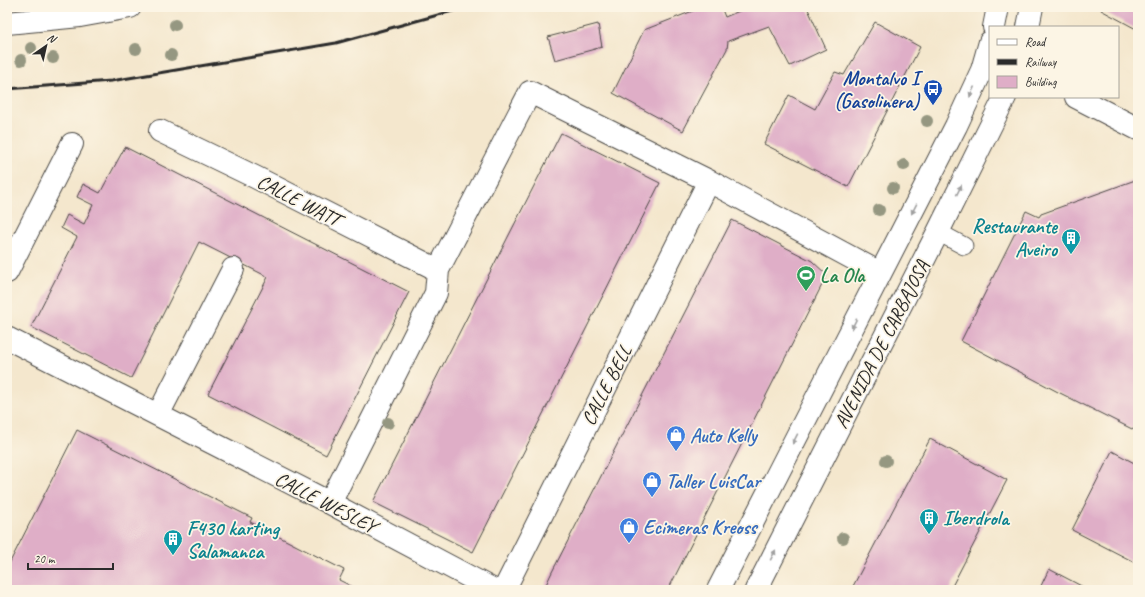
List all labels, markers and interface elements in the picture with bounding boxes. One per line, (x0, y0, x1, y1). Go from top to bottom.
north arrow (26, 26, 66, 66)
legend (989, 26, 1119, 98)
text: N (45, 30, 60, 47)
text: Road (1025, 34, 1047, 50)
text: Railway (1025, 54, 1057, 70)
place label: Montalvo I (Gasolinera) (834, 66, 924, 114)
text: Building (1025, 74, 1057, 90)
bus stop icon: Montalvo I (Gasolinera) (922, 78, 944, 106)
one-way arrow (969, 87, 975, 98)
street label: CALLE WATT (253, 169, 349, 234)
one-way arrow (956, 184, 962, 195)
one-way arrow (911, 203, 918, 214)
place label: Restaurante Aveiro (972, 214, 1059, 262)
building icon: Restaurante Aveiro (1060, 227, 1082, 255)
street label: AVENIDA DE CARBAJOSA (828, 255, 935, 433)
place label: La Ola (820, 263, 866, 288)
sports icon: La Ola (795, 264, 817, 292)
one-way arrow (851, 318, 857, 329)
street label: CALLE BELL (576, 341, 637, 429)
place label: Auto Kelly (690, 423, 759, 448)
shop icon: Auto Kelly (665, 424, 687, 452)
one-way arrow (792, 434, 798, 445)
street label: CALLE WESLEY (271, 466, 384, 541)
place label: Taller LuisCar (666, 469, 763, 494)
shop icon: Taller LuisCar (641, 470, 663, 498)
place label: Iberdrola (943, 506, 1010, 531)
building icon: Iberdrola (918, 507, 940, 535)
place label: Ecimeras Kreoss (643, 515, 758, 540)
place label: F430 karting Salamanca (187, 516, 280, 564)
shop icon: Ecimeras Kreoss (618, 516, 640, 544)
building icon: F430 karting Salamanca (162, 528, 184, 556)
scale bar (28, 545, 113, 571)
one-way arrow (770, 549, 777, 561)
text: 20 m (34, 551, 56, 567)

